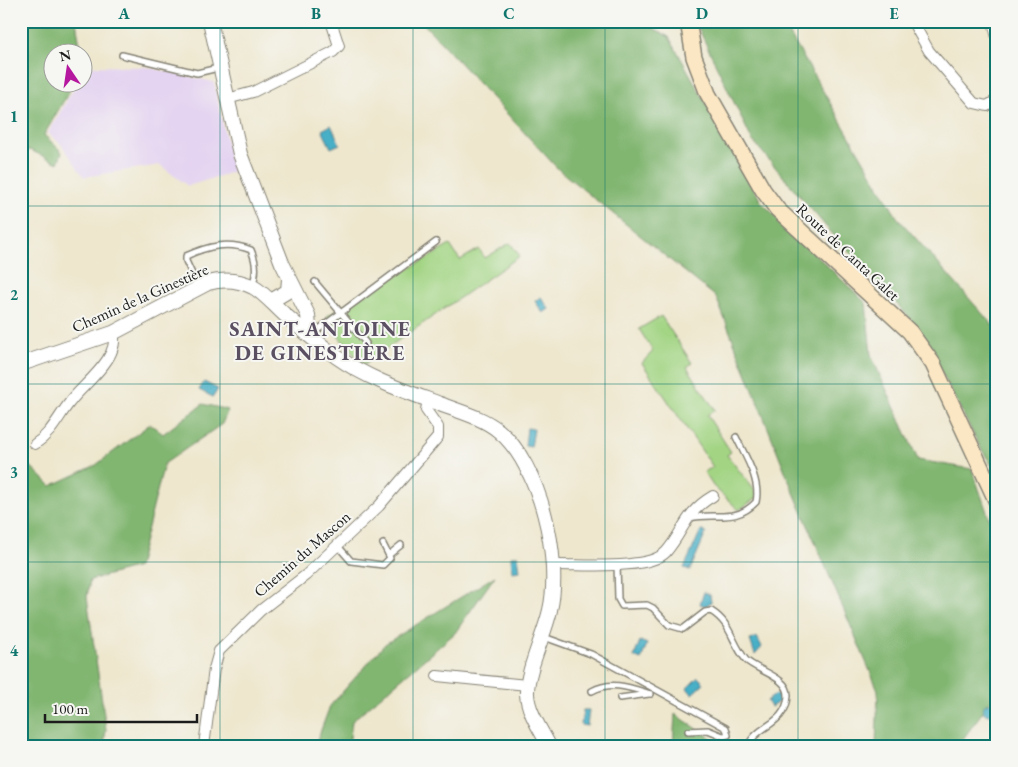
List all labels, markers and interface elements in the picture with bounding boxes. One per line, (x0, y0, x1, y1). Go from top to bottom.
text: A (117, 3, 130, 24)
text: B (311, 3, 321, 24)
text: C (503, 3, 515, 24)
text: D (696, 3, 708, 24)
text: E (889, 3, 899, 24)
north arrow (42, 42, 92, 92)
text: N (58, 45, 73, 65)
text: 1 (10, 106, 18, 127)
street label: Route de Canta Galet (792, 199, 904, 305)
street label: Chemin de la Ginestière (69, 259, 211, 337)
text: 2 (10, 284, 19, 305)
district label: SAINT-ANTOINE DE GINESTIÈRE (229, 315, 411, 366)
text: 3 (10, 462, 18, 483)
street label: Chemin du Mascon (249, 506, 355, 602)
text: 4 (10, 640, 19, 661)
scale bar (45, 692, 198, 724)
text: 100 m (52, 699, 89, 718)

